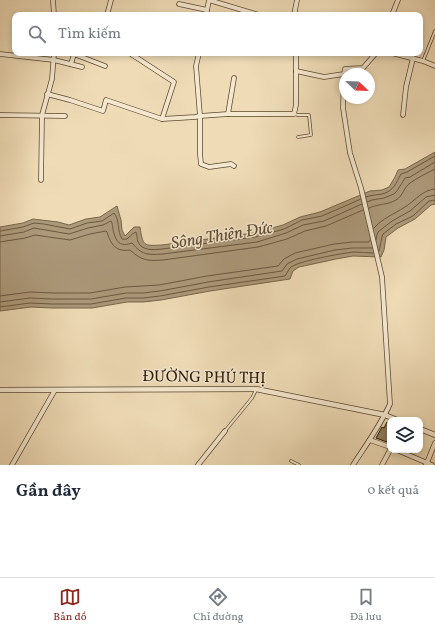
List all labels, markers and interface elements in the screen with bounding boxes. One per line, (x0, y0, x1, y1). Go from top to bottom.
search box (12, 12, 423, 56)
icon: search (26, 23, 48, 45)
text: Tìm kiếm (58, 24, 121, 45)
north arrow (339, 68, 375, 104)
water label: Sông Thiên Đức (170, 216, 275, 255)
street label: ĐƯỜNG PHÚ THỊ (142, 366, 266, 390)
map controls (387, 417, 423, 453)
button: layers (387, 417, 423, 453)
text: Gần đây (16, 480, 81, 503)
text: 0 kết quả (367, 482, 419, 500)
tab: Bản đồ (53, 586, 86, 625)
tab: Chỉ đường (193, 586, 243, 625)
tab: Đã lưu (350, 586, 382, 625)

